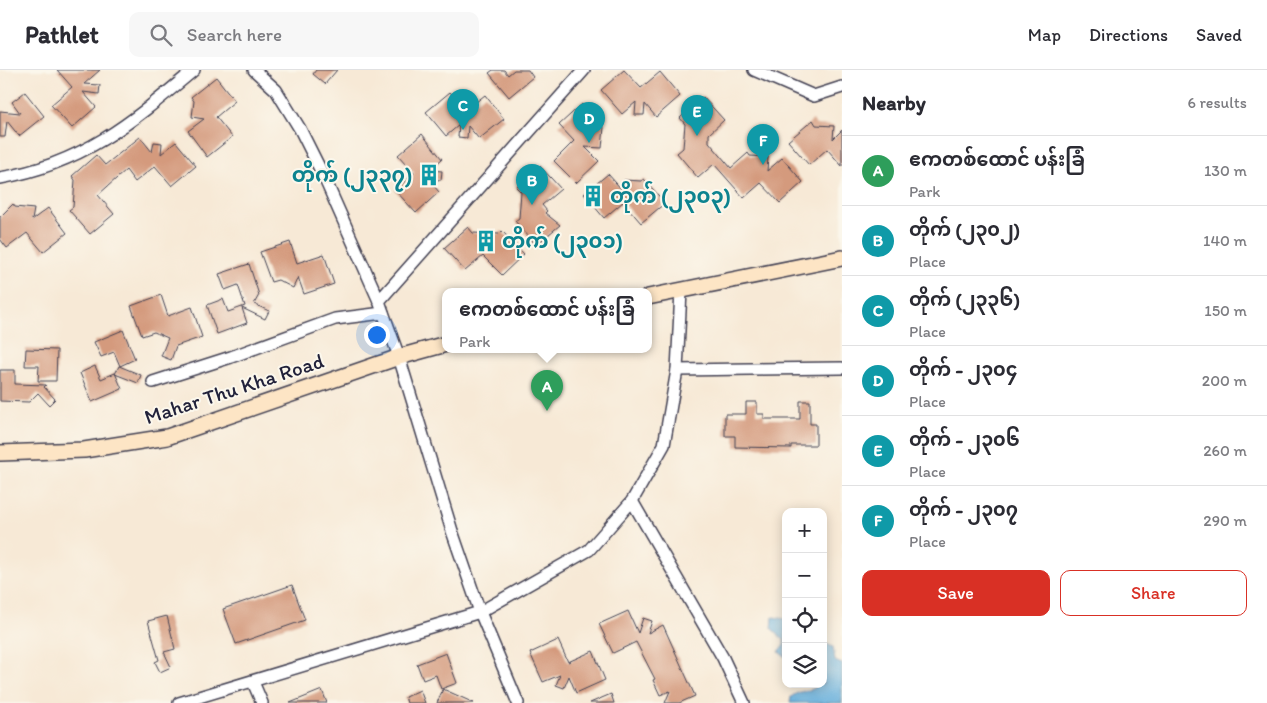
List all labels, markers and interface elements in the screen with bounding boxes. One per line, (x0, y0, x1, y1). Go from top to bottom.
search box (129, 12, 479, 57)
text: Pathlet (25, 20, 99, 49)
icon: search (147, 21, 175, 49)
text: Search here (187, 23, 282, 46)
text: Map (1028, 24, 1061, 46)
text: Directions (1089, 24, 1168, 46)
text: Saved (1196, 24, 1242, 46)
pin: C (447, 89, 479, 130)
text: Nearby (862, 90, 926, 115)
text: 6 results (1187, 93, 1247, 112)
pin: E (681, 95, 713, 136)
pin: D (573, 102, 605, 143)
pin: F (747, 124, 779, 165)
text: ဧကတစ်ထောင် ပန်းခြံ (909, 148, 1085, 171)
place label: တိုက် (၂၃၃၇) (292, 159, 412, 192)
text: A (873, 161, 883, 180)
text: 130 m (1204, 161, 1247, 180)
building icon: တိုက် (၂၃၃၇) (416, 162, 442, 188)
pin: B (516, 164, 548, 205)
place label: တိုက် (၂၃၀၃) (610, 180, 731, 213)
text: Park (909, 182, 940, 201)
building icon: တိုက် (၂၃၀၃) (580, 183, 606, 209)
text: တိုက် (၂၃၀၂) (909, 218, 1020, 241)
place label: တိုက် (၂၃၀၁) (502, 225, 623, 258)
building icon: တိုက် (၂၃၀၁) (473, 228, 499, 254)
text: B (873, 231, 883, 250)
text: 140 m (1203, 231, 1247, 250)
text: Place (909, 252, 946, 271)
popup (442, 288, 652, 353)
text: တိုက် (၂၃၃၆) (909, 288, 1020, 311)
text: ဧကတစ်ထောင် ပန်းခြံ (459, 298, 635, 321)
text: C (873, 301, 883, 320)
text: 150 m (1204, 301, 1247, 320)
your location (364, 322, 390, 348)
text: Place (909, 322, 946, 341)
text: Park (459, 332, 491, 351)
street label: Mahar Thu Kha Road (141, 348, 327, 429)
text: တိုက် - ၂၃၀၄ (909, 358, 1018, 381)
pin: A (531, 370, 563, 411)
text: D (873, 371, 883, 390)
text: 200 m (1202, 371, 1247, 390)
text: Place (909, 392, 946, 411)
text: တိုက် - ၂၃၀၆ (909, 428, 1020, 451)
text: E (874, 441, 882, 460)
text: 260 m (1203, 441, 1247, 460)
text: Place (909, 462, 946, 481)
text: တိုက် - ၂၃၀၇ (909, 498, 1018, 521)
map controls (782, 508, 827, 688)
button: + (782, 508, 827, 553)
text: F (874, 511, 882, 530)
text: 290 m (1203, 511, 1247, 530)
text: Place (909, 532, 946, 551)
button: − (782, 553, 827, 598)
button: Save (862, 570, 1050, 616)
button: Share (1060, 570, 1247, 616)
button: locate (782, 598, 827, 643)
button: layers (782, 643, 827, 688)

